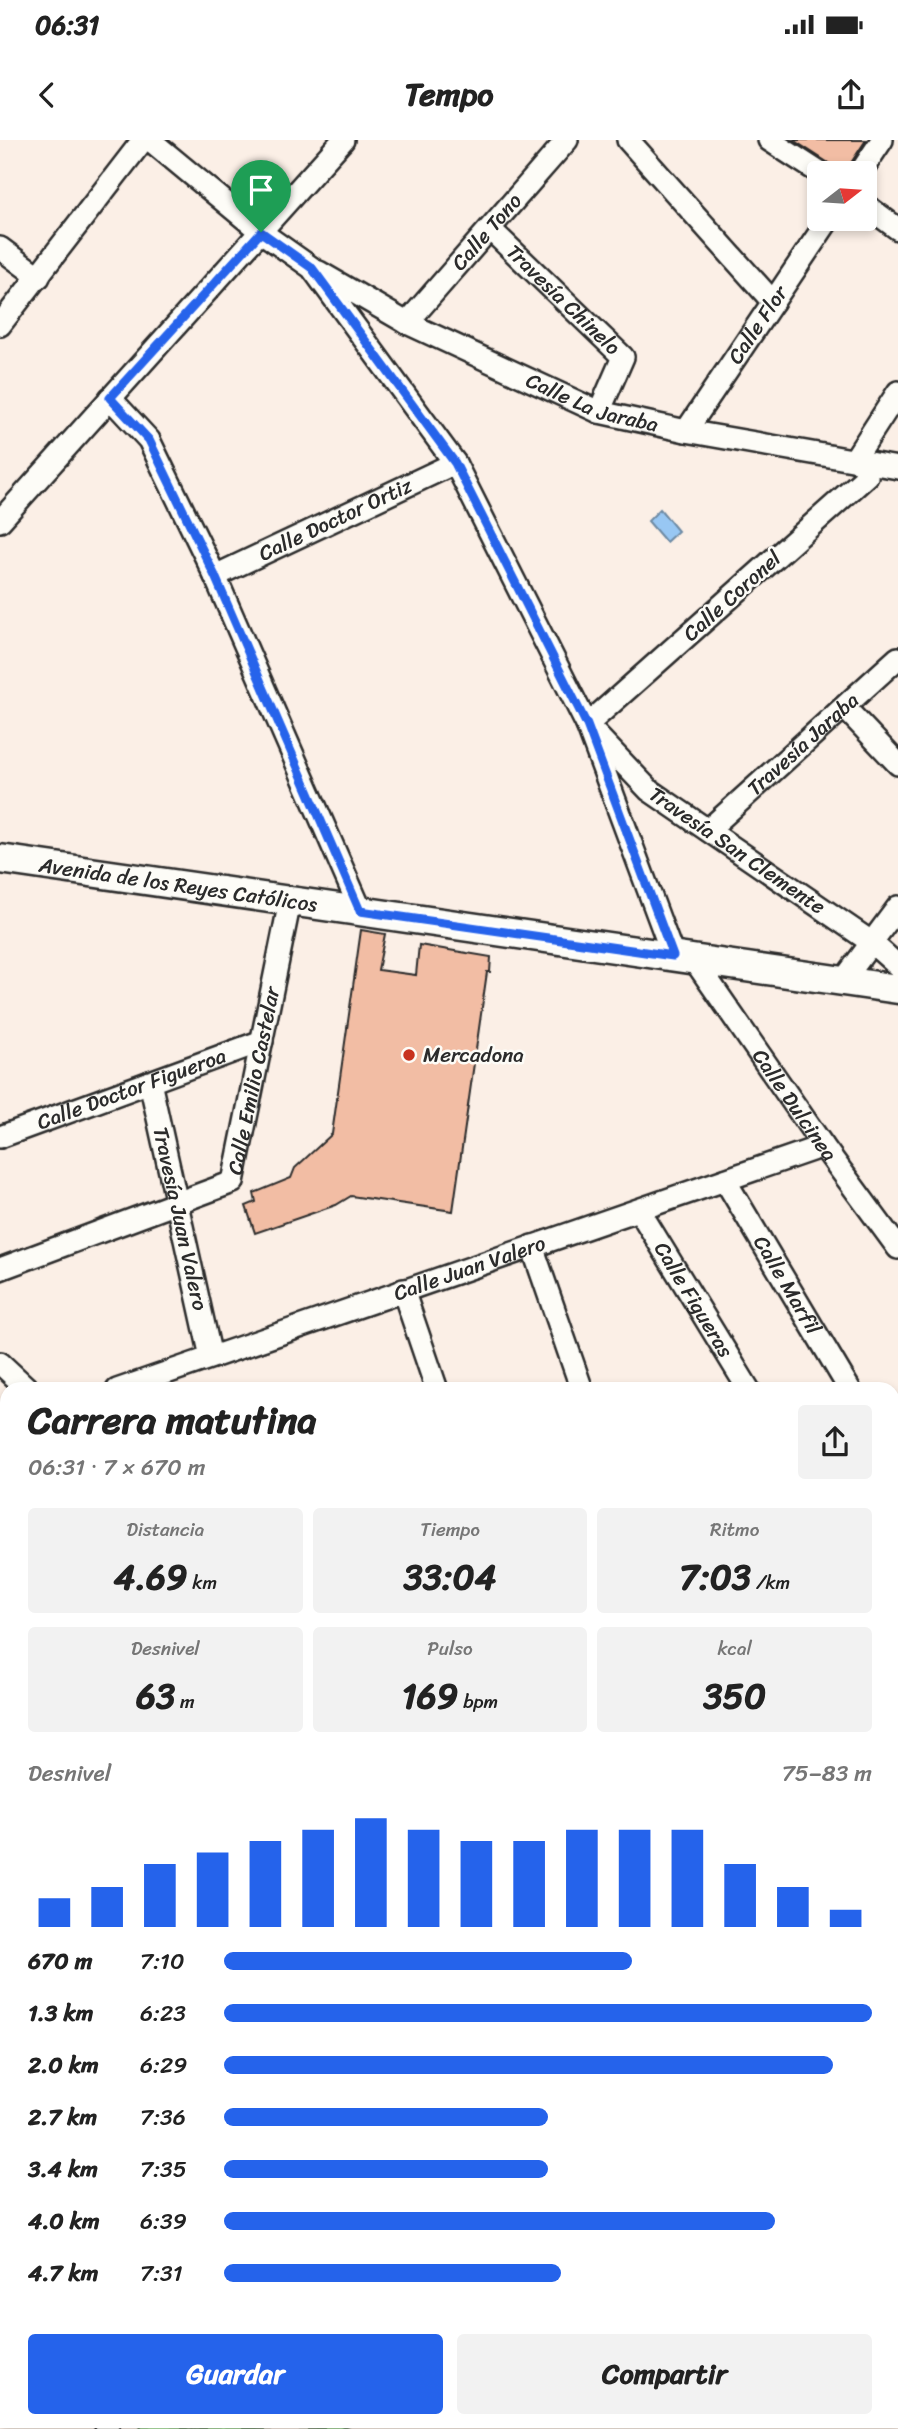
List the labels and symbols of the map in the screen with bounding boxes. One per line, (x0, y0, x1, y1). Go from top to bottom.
pin (231, 160, 291, 232)
north arrow (807, 161, 877, 231)
street label: Calle Tono (442, 184, 532, 280)
street label: Travesía Chinelo (497, 235, 630, 365)
street label: Calle Flor (717, 276, 799, 372)
street label: Calle La Jaraba (519, 362, 662, 443)
street label: Calle Doctor Ortiz (252, 466, 420, 572)
street label: Calle Coronel (674, 540, 791, 651)
street label: Travesía Jaraba (738, 682, 868, 806)
street label: Travesía San Clemente (641, 776, 834, 925)
street label: Avenida de los Reyes Católicos (35, 846, 320, 924)
street label: Calle Emilio Castelar (216, 982, 291, 1178)
place label: Mercadona (423, 1036, 524, 1074)
street label: Calle Doctor Figueroa (31, 1037, 232, 1141)
street label: Calle Dulcinea (742, 1040, 848, 1170)
marker: Mercadona (401, 1047, 417, 1063)
street label: Travesía Juan Valero (141, 1123, 219, 1315)
street label: Calle Juan Valero (388, 1224, 551, 1312)
street label: Calle Marfil (743, 1228, 833, 1343)
street label: Calle Figueras (643, 1234, 744, 1366)

